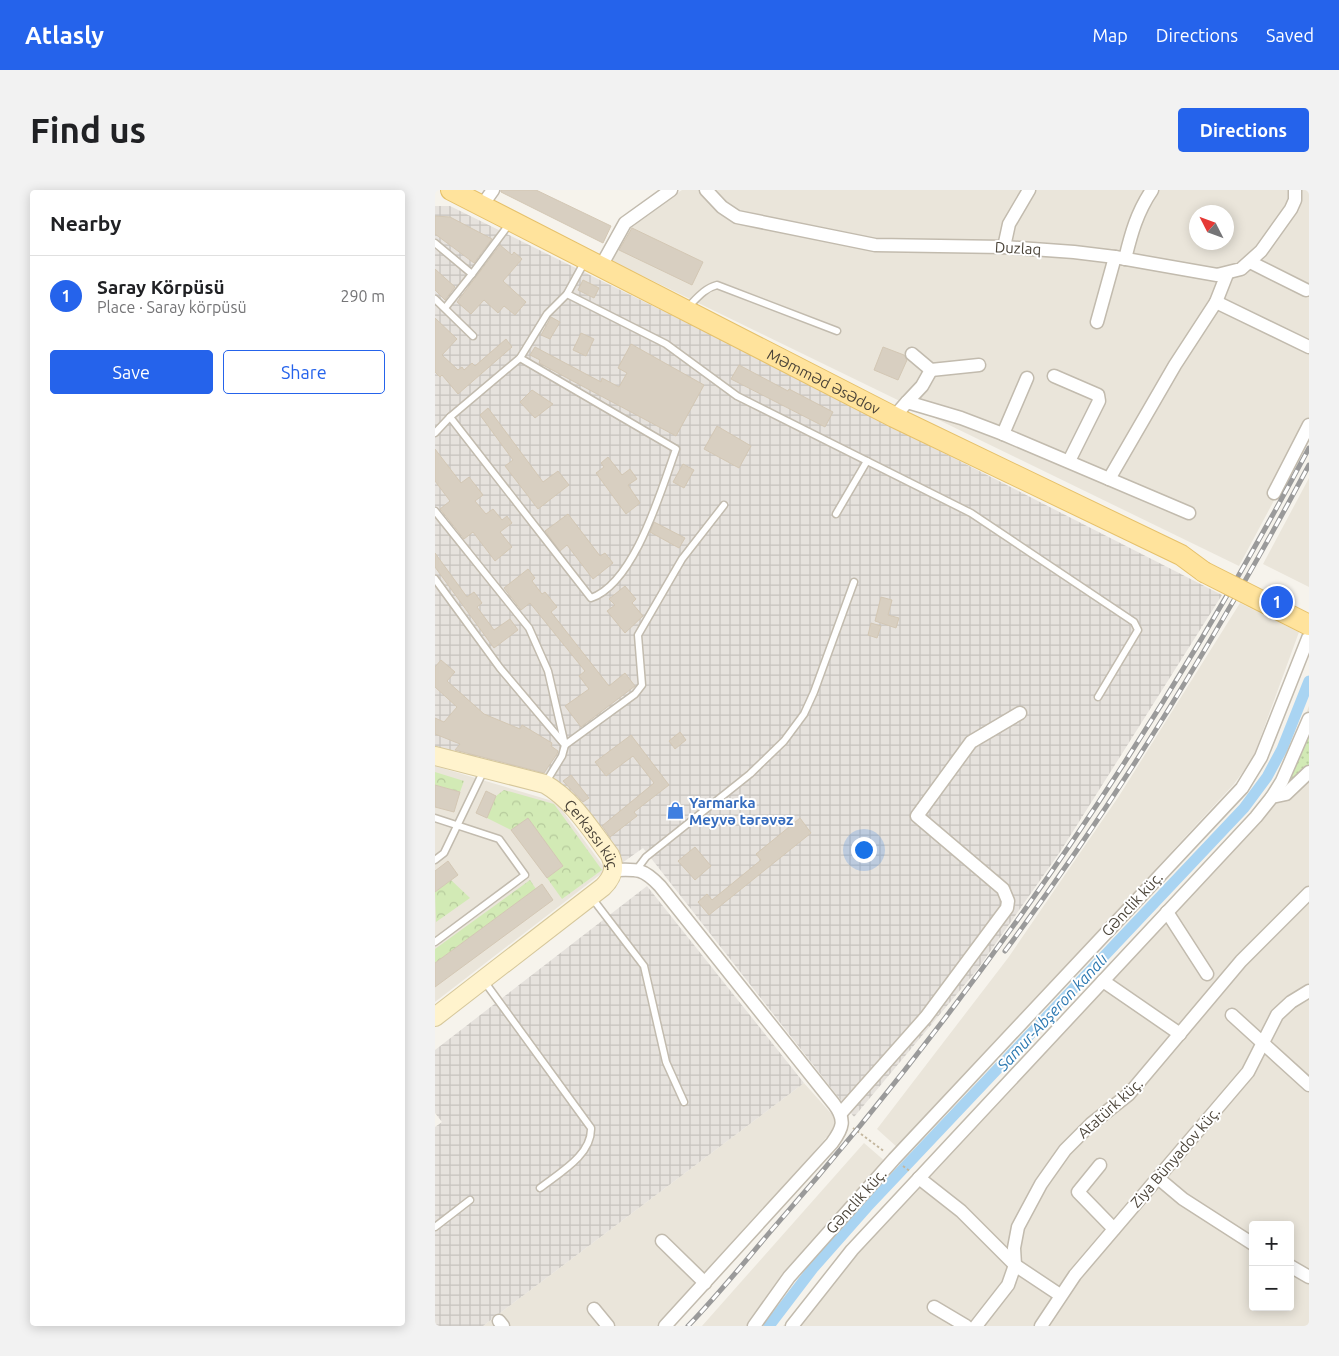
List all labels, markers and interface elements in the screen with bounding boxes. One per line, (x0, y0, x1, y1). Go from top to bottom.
text: Atlasly (25, 22, 104, 49)
text: Map (1092, 25, 1128, 45)
text: Directions (1156, 25, 1238, 45)
text: Saved (1266, 25, 1314, 45)
button: Directions (1178, 108, 1309, 152)
text: Find us (30, 110, 146, 150)
north arrow (1189, 205, 1234, 250)
text: Nearby (50, 211, 121, 235)
street label: Duzlaq (994, 238, 1042, 258)
text: Saray Körpüsü (97, 276, 225, 298)
text: 1 (61, 287, 71, 305)
text: 290 m (340, 287, 385, 305)
text: Place · Saray körpüsü (97, 298, 247, 316)
street label: Məmməd Əsədov (765, 345, 884, 417)
button: Save (50, 350, 213, 394)
button: Share (223, 350, 385, 394)
pin: 1 (1261, 583, 1293, 621)
place label: Yarmarka Meyvә tәrәvәz (689, 794, 793, 828)
street label: Çerkassı küç. (562, 796, 622, 873)
shop icon: Yarmarka Meyvә tәrәvәz (665, 801, 685, 821)
your location (851, 837, 877, 863)
street label: Gənclik küç. (1098, 868, 1166, 940)
water label: Samur-Abşeron kanalı (993, 950, 1111, 1075)
street label: Atatürk küç. (1074, 1074, 1146, 1142)
street label: Ziya Bünyadov küç. (1127, 1103, 1223, 1211)
street label: Gənclik küç. (822, 1165, 890, 1237)
map controls (1249, 1221, 1294, 1311)
button: + (1249, 1221, 1294, 1266)
button: − (1249, 1266, 1294, 1311)

